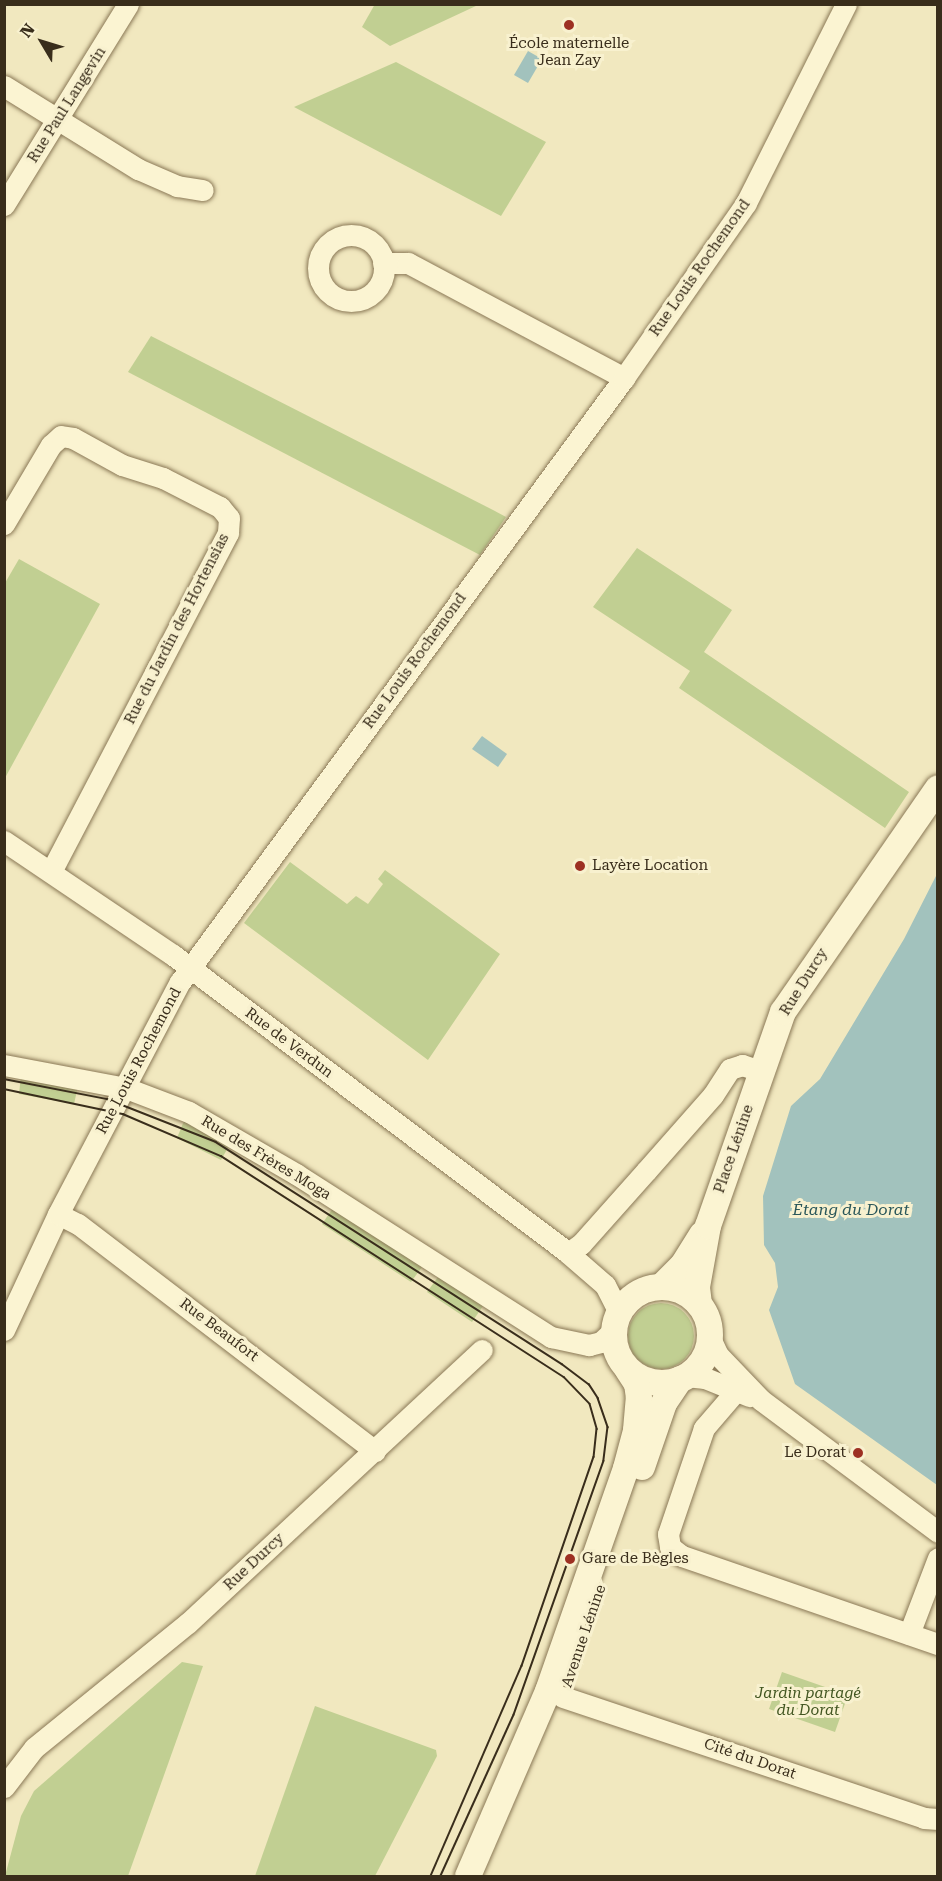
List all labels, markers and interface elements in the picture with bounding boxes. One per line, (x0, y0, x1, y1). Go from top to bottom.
north arrow (12, 12, 72, 72)
marker: École maternelle Jean Zay (562, 18, 576, 32)
text: N (16, 20, 39, 41)
place label: École maternelle Jean Zay (509, 34, 629, 69)
street label: Rue Paul Langevin (24, 44, 110, 166)
street label: Rue Louis Rochemond (646, 196, 754, 340)
street label: Rue du Jardin des Hortensias (121, 531, 233, 727)
street label: Rue Louis Rochemond (360, 590, 470, 732)
place label: Layère Location (592, 857, 708, 875)
marker: Layère Location (573, 859, 587, 873)
street label: Rue Durcy (776, 945, 832, 1019)
street label: Rue Louis Rochemond (93, 985, 185, 1137)
street label: Rue de Verdun (241, 1004, 337, 1082)
street label: Place Lénine (710, 1102, 758, 1196)
street label: Rue des Frères Moga (198, 1112, 334, 1204)
water label: Étang du Dorat (793, 1200, 909, 1220)
street label: Rue Beaufort (176, 1294, 262, 1366)
place label: Le Dorat (784, 1444, 846, 1462)
marker: Le Dorat (851, 1446, 865, 1460)
street label: Rue Durcy (220, 1530, 288, 1594)
place label: Gare de Bègles (582, 1550, 688, 1568)
marker: Gare de Bègles (563, 1552, 577, 1566)
street label: Avenue Lénine (558, 1582, 610, 1690)
park label: Jardin partagé du Dorat (755, 1684, 861, 1719)
street label: Cité du Dorat (701, 1735, 799, 1783)

